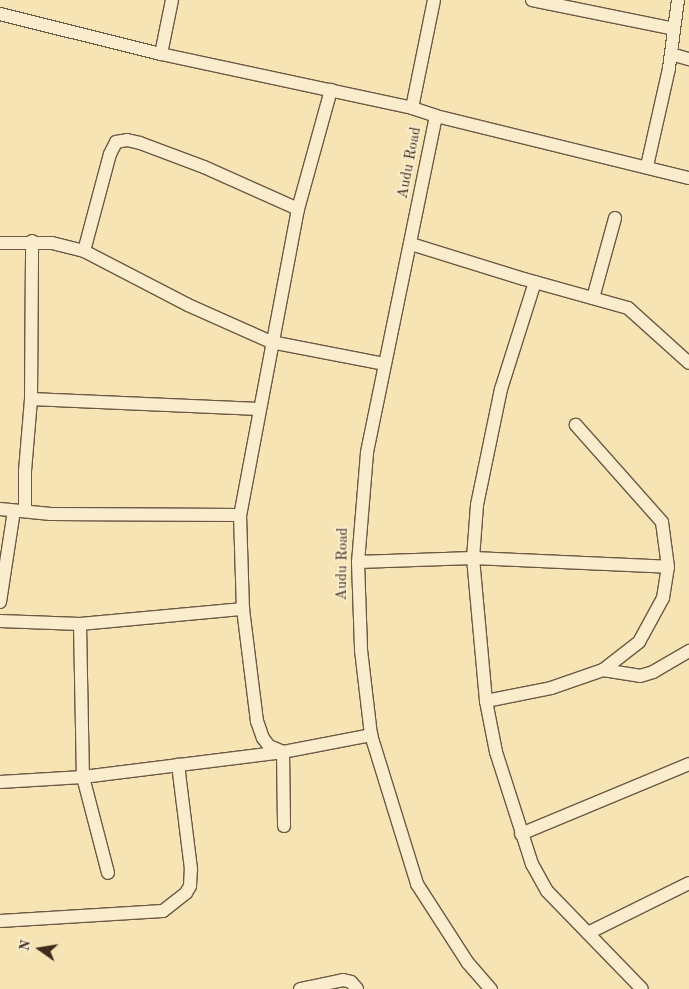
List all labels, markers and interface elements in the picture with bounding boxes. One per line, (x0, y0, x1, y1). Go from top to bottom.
street label: Audu Road (394, 125, 426, 201)
street label: Audu Road (333, 527, 353, 601)
north arrow (15, 924, 65, 974)
text: N (17, 939, 33, 952)

